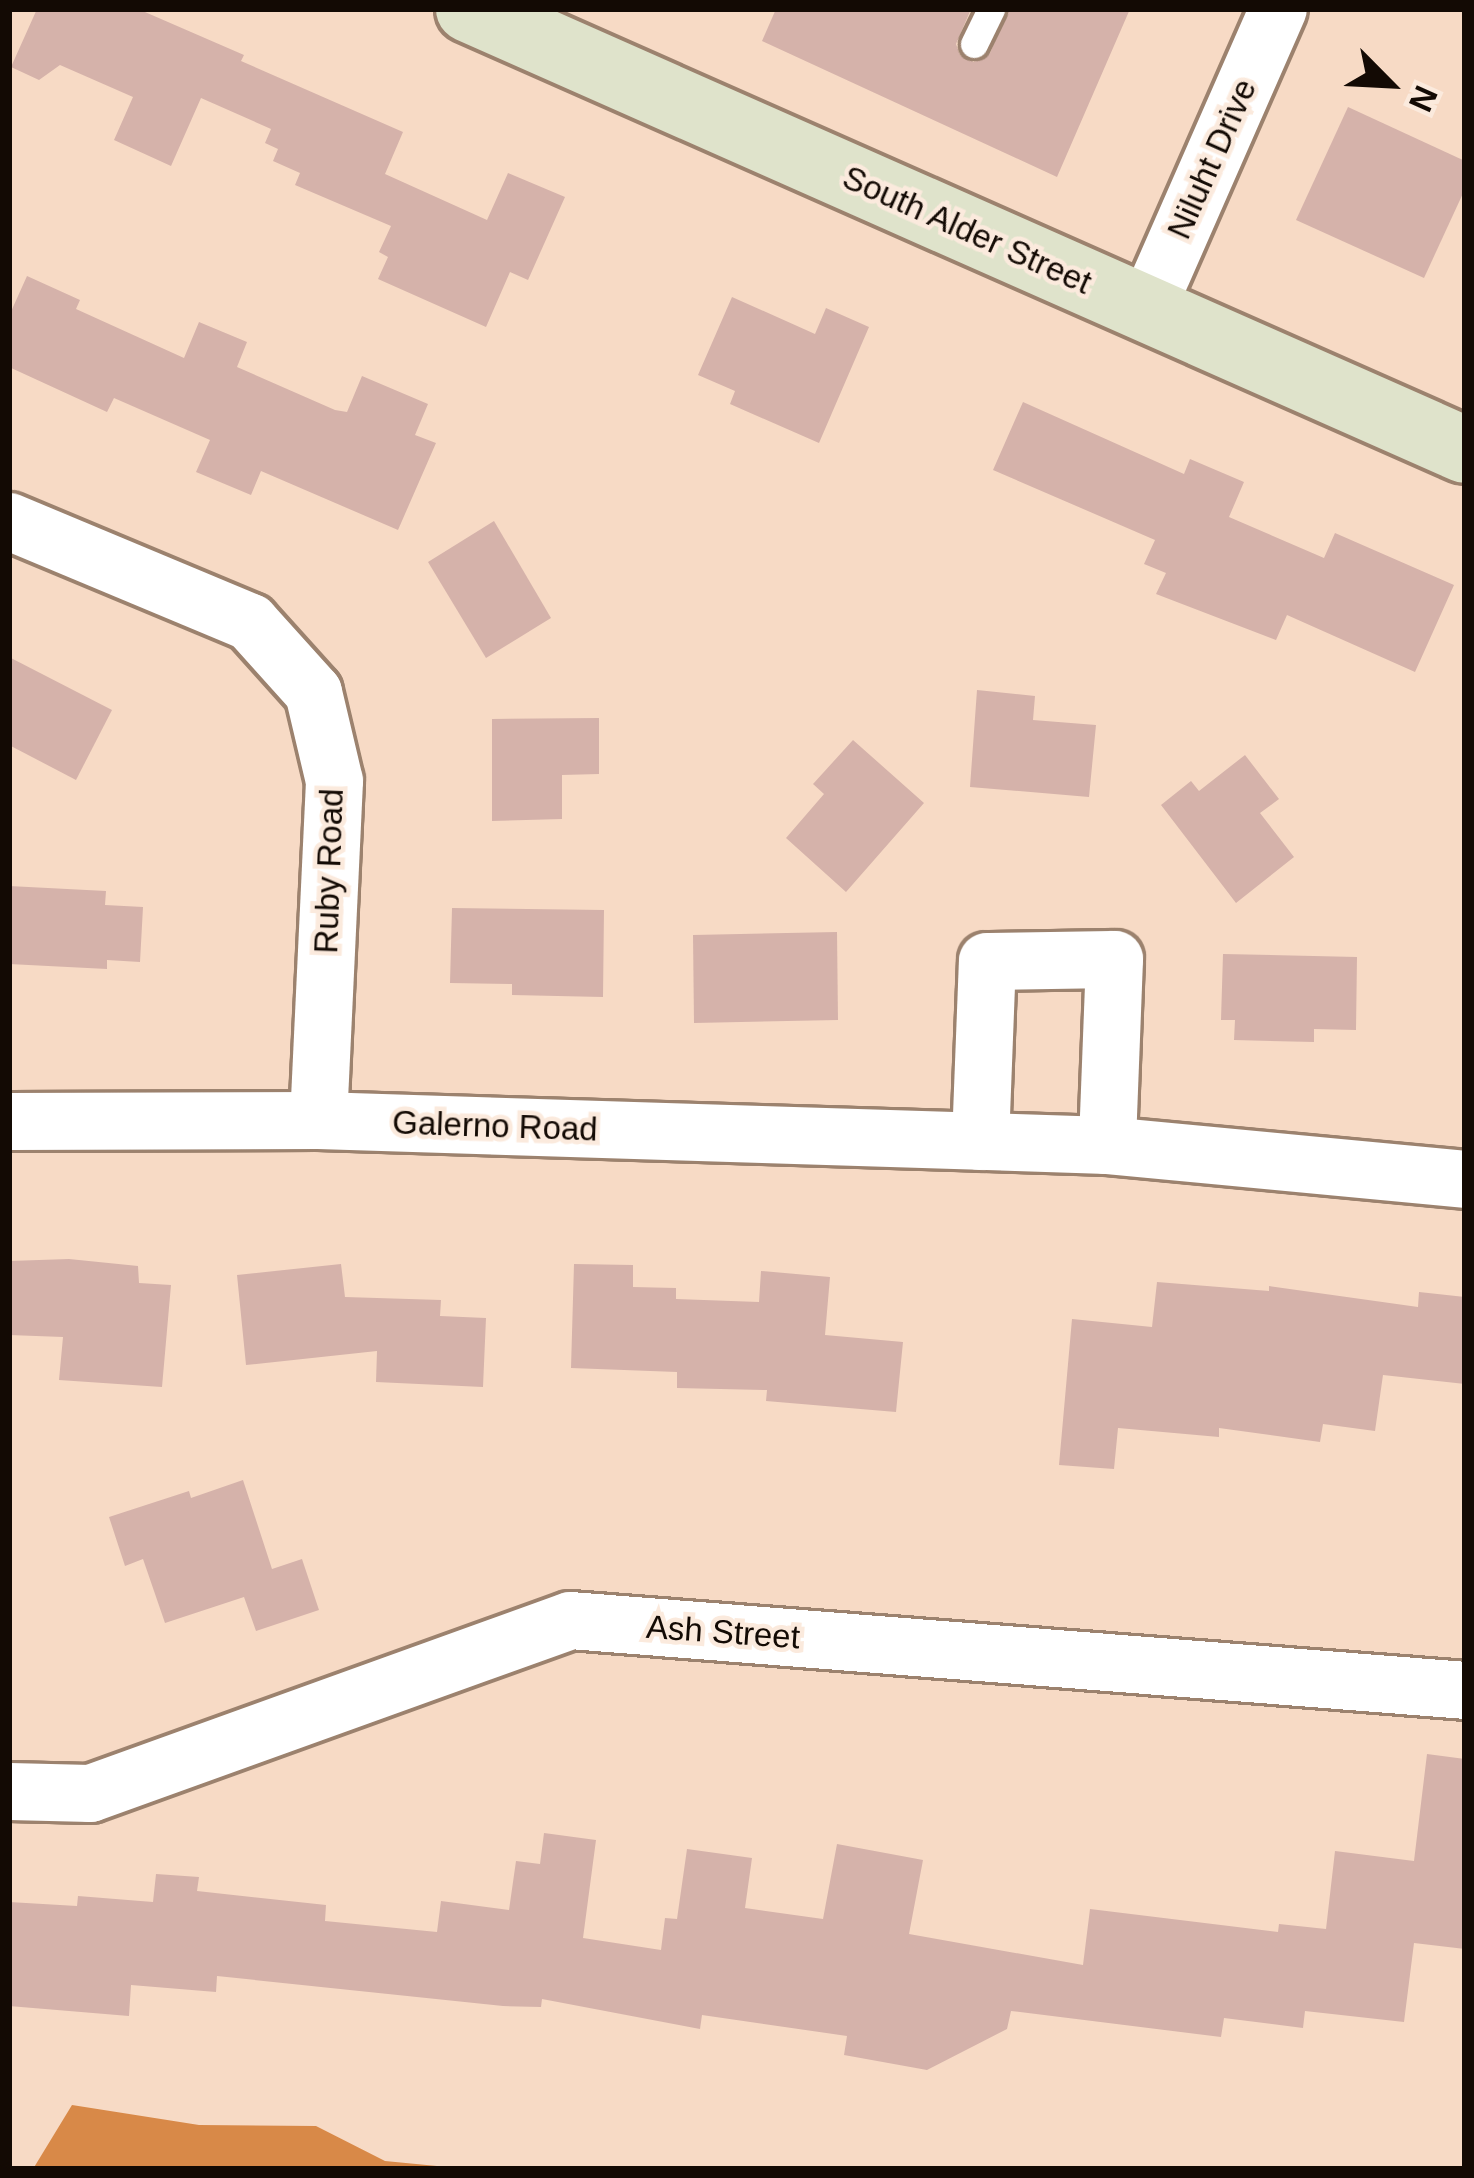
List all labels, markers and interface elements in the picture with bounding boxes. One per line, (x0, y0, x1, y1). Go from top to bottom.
north arrow (1330, 24, 1450, 144)
street label: Niluht Drive (1159, 73, 1265, 245)
text: N (1402, 80, 1445, 117)
street label: South Alder Street (836, 157, 1098, 303)
street label: Ruby Road (306, 788, 352, 954)
street label: Galerno Road (392, 1103, 598, 1149)
street label: Ash Street (645, 1607, 801, 1657)

